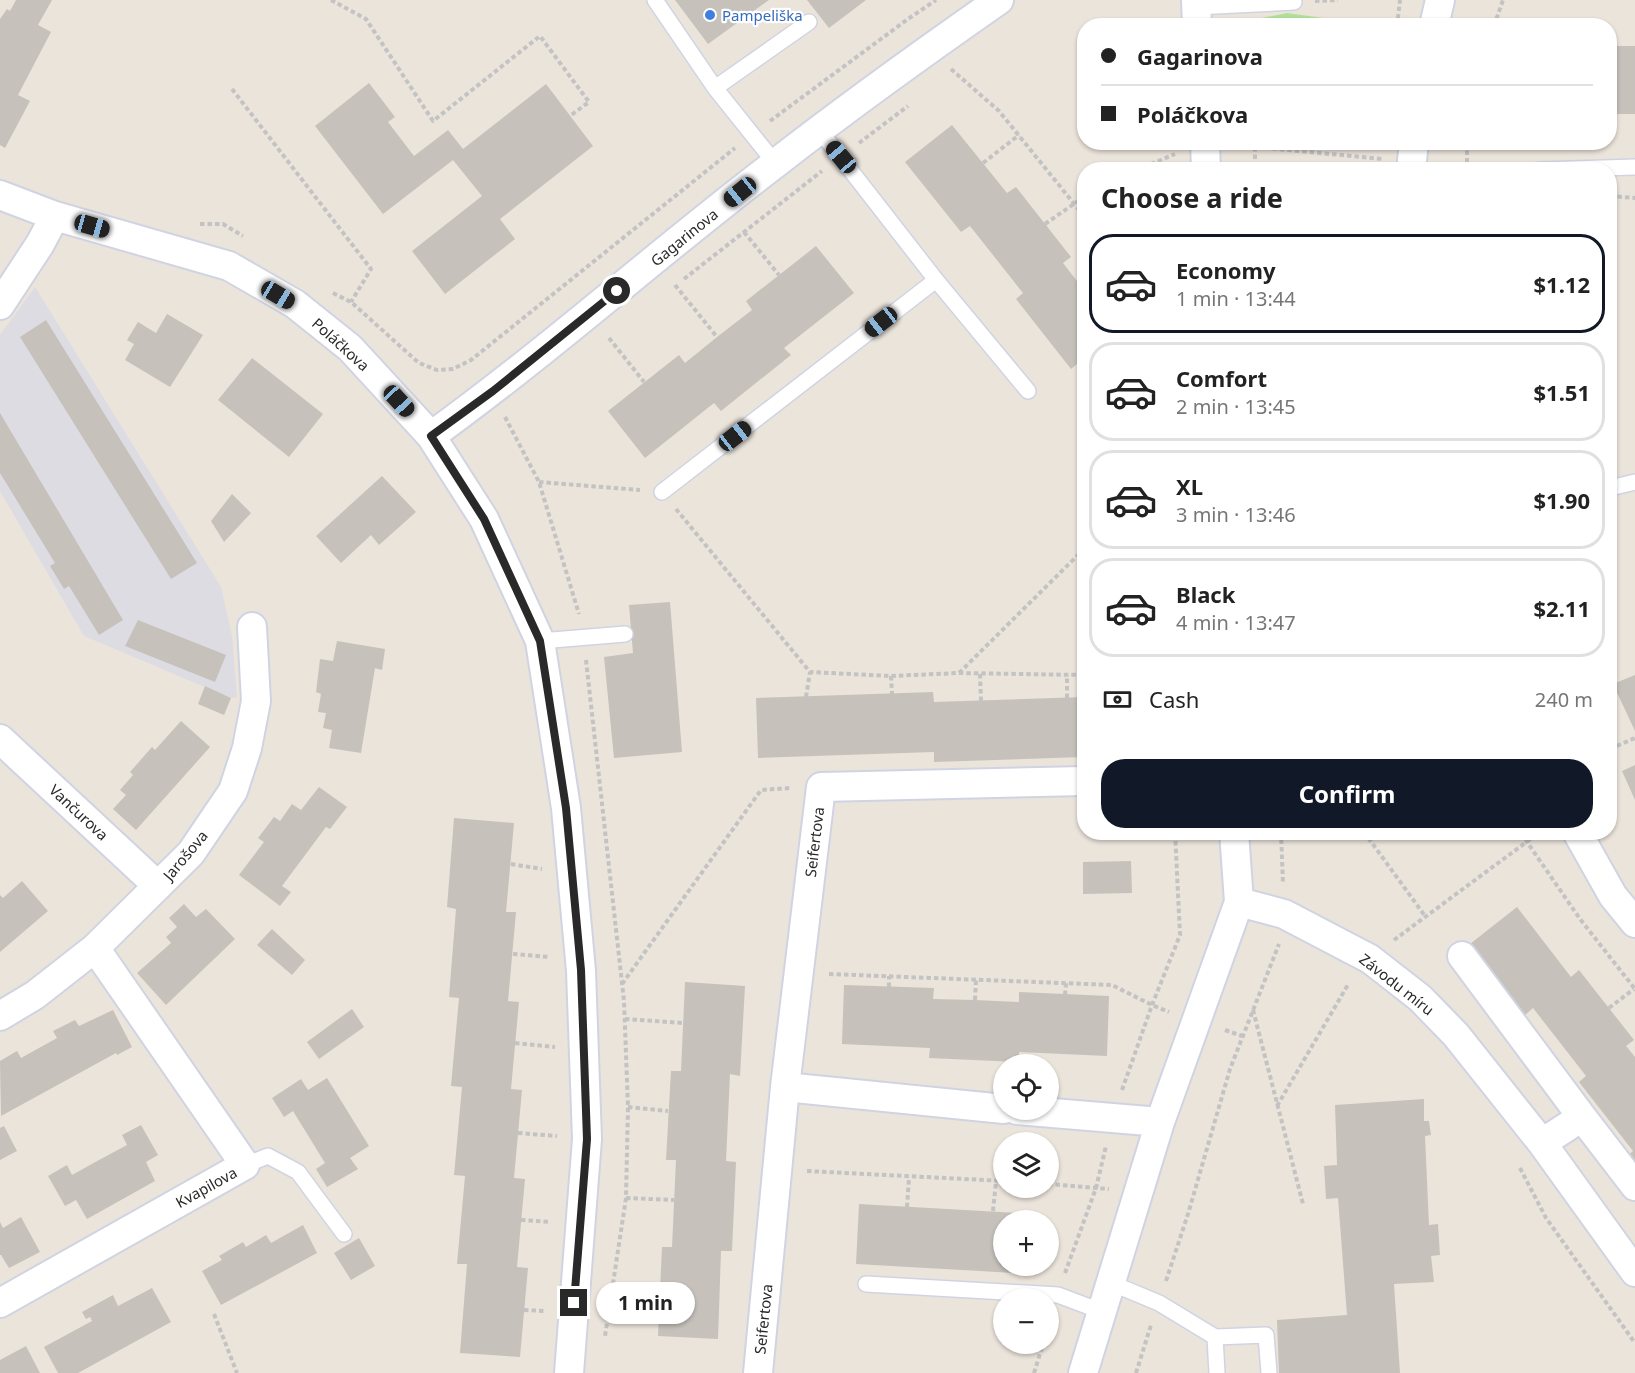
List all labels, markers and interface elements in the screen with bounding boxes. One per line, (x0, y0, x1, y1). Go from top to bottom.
place label: Pampeliška (722, 5, 803, 25)
marker: Pampeliška (703, 8, 717, 22)
text: Gagarinova (1137, 41, 1263, 71)
text: Poláčkova (1137, 99, 1248, 129)
car (823, 137, 859, 177)
car (720, 174, 760, 210)
text: Choose a ride (1101, 179, 1283, 216)
street label: Gagarinova (646, 204, 722, 270)
car (72, 212, 112, 240)
text: Economy (1176, 255, 1275, 285)
icon: car (1104, 257, 1158, 311)
text: $1.12 (1533, 269, 1590, 299)
route start (603, 277, 630, 304)
car (258, 278, 298, 312)
text: 1 min · 13:44 (1176, 285, 1296, 312)
car (861, 304, 901, 340)
street label: Poláčkova (308, 313, 374, 375)
text: Comfort (1176, 363, 1267, 393)
icon: car (1104, 365, 1158, 419)
text: $1.51 (1533, 377, 1590, 407)
car (380, 382, 418, 420)
text: 2 min · 13:45 (1176, 393, 1296, 420)
car (715, 418, 755, 454)
text: XL (1176, 471, 1203, 501)
icon: car (1104, 473, 1158, 527)
text: $1.90 (1533, 485, 1590, 515)
text: 3 min · 13:46 (1176, 501, 1296, 528)
text: Black (1176, 579, 1235, 609)
icon: car (1104, 581, 1158, 635)
text: $2.11 (1533, 593, 1590, 623)
text: 4 min · 13:47 (1176, 609, 1296, 636)
icon: cash (1101, 683, 1134, 716)
text: Cash (1149, 684, 1199, 714)
text: 240 m (1535, 686, 1593, 713)
button: Confirm (1101, 759, 1593, 828)
street label: Vančurova (45, 780, 113, 844)
street label: Seifertova (800, 806, 828, 878)
street label: Jarošova (157, 826, 212, 886)
street label: Závodu míru (1356, 949, 1438, 1019)
map controls (993, 1054, 1059, 1354)
button: locate (993, 1054, 1059, 1120)
button: layers (993, 1132, 1059, 1198)
street label: Kvapilova (172, 1162, 240, 1212)
button: + (993, 1210, 1059, 1276)
callout: 1 min (595, 1282, 694, 1324)
street label: Seifertova (749, 1283, 777, 1355)
button: − (993, 1288, 1059, 1354)
route end (560, 1289, 587, 1316)
text: 1 min (618, 1289, 673, 1316)

